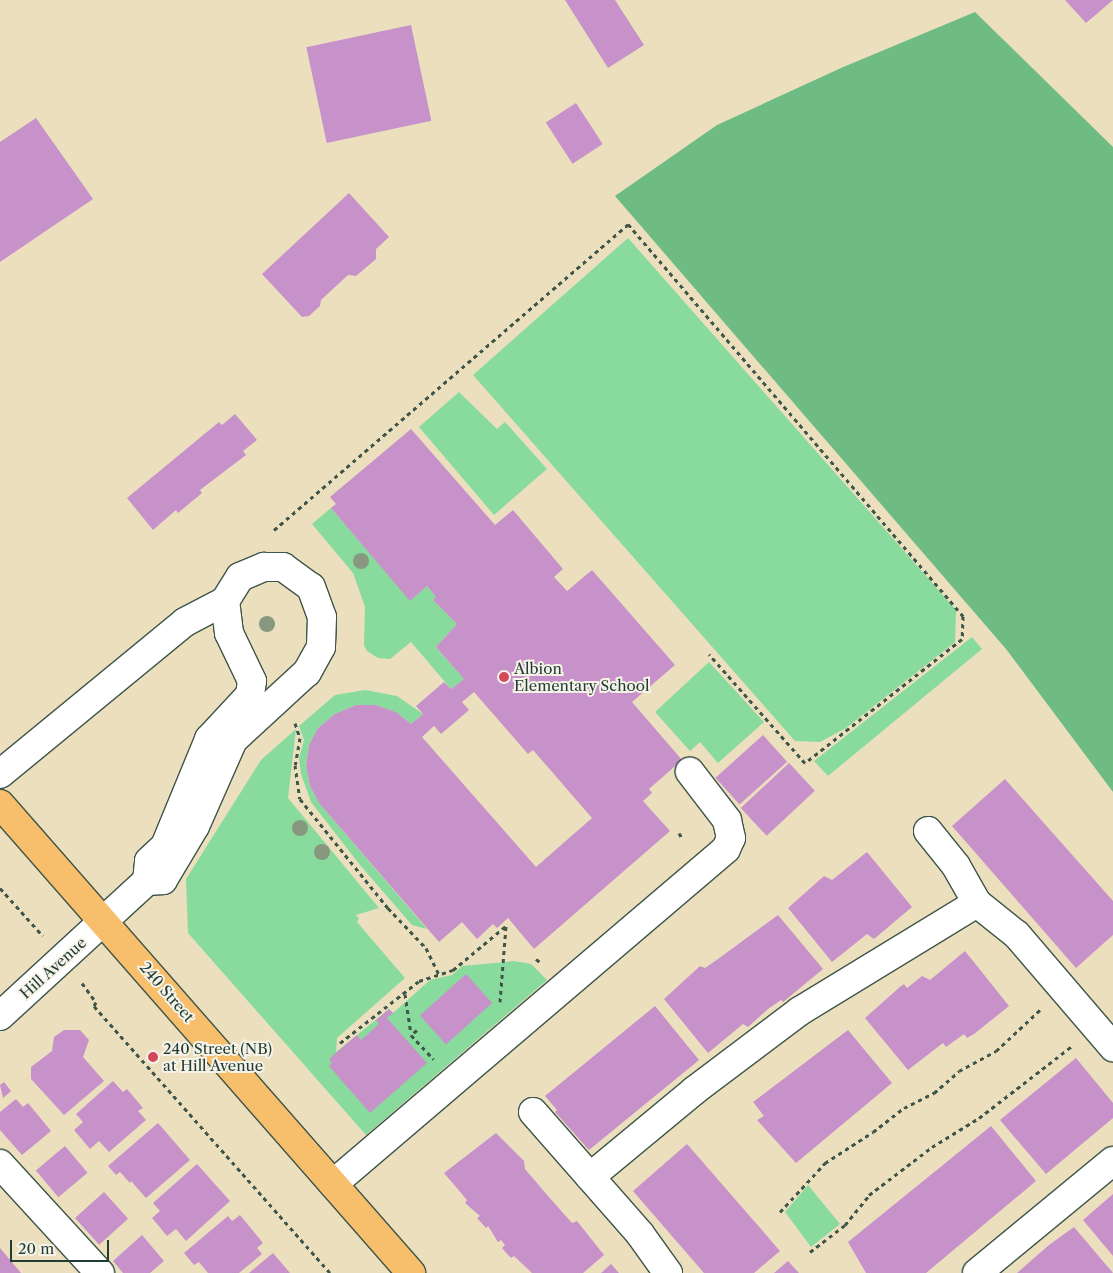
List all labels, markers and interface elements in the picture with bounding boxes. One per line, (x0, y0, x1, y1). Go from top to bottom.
place label: Albion Elementary School (514, 659, 650, 694)
marker: Albion Elementary School (498, 671, 510, 683)
street label: Hill Avenue (16, 933, 90, 1003)
street label: 240 Street (136, 958, 198, 1026)
place label: 240 Street (NB) at Hill Avenue (163, 1039, 272, 1074)
marker: 240 Street (NB) at Hill Avenue (147, 1051, 159, 1063)
scale bar (12, 1230, 111, 1262)
text: 20 m (18, 1239, 54, 1258)

